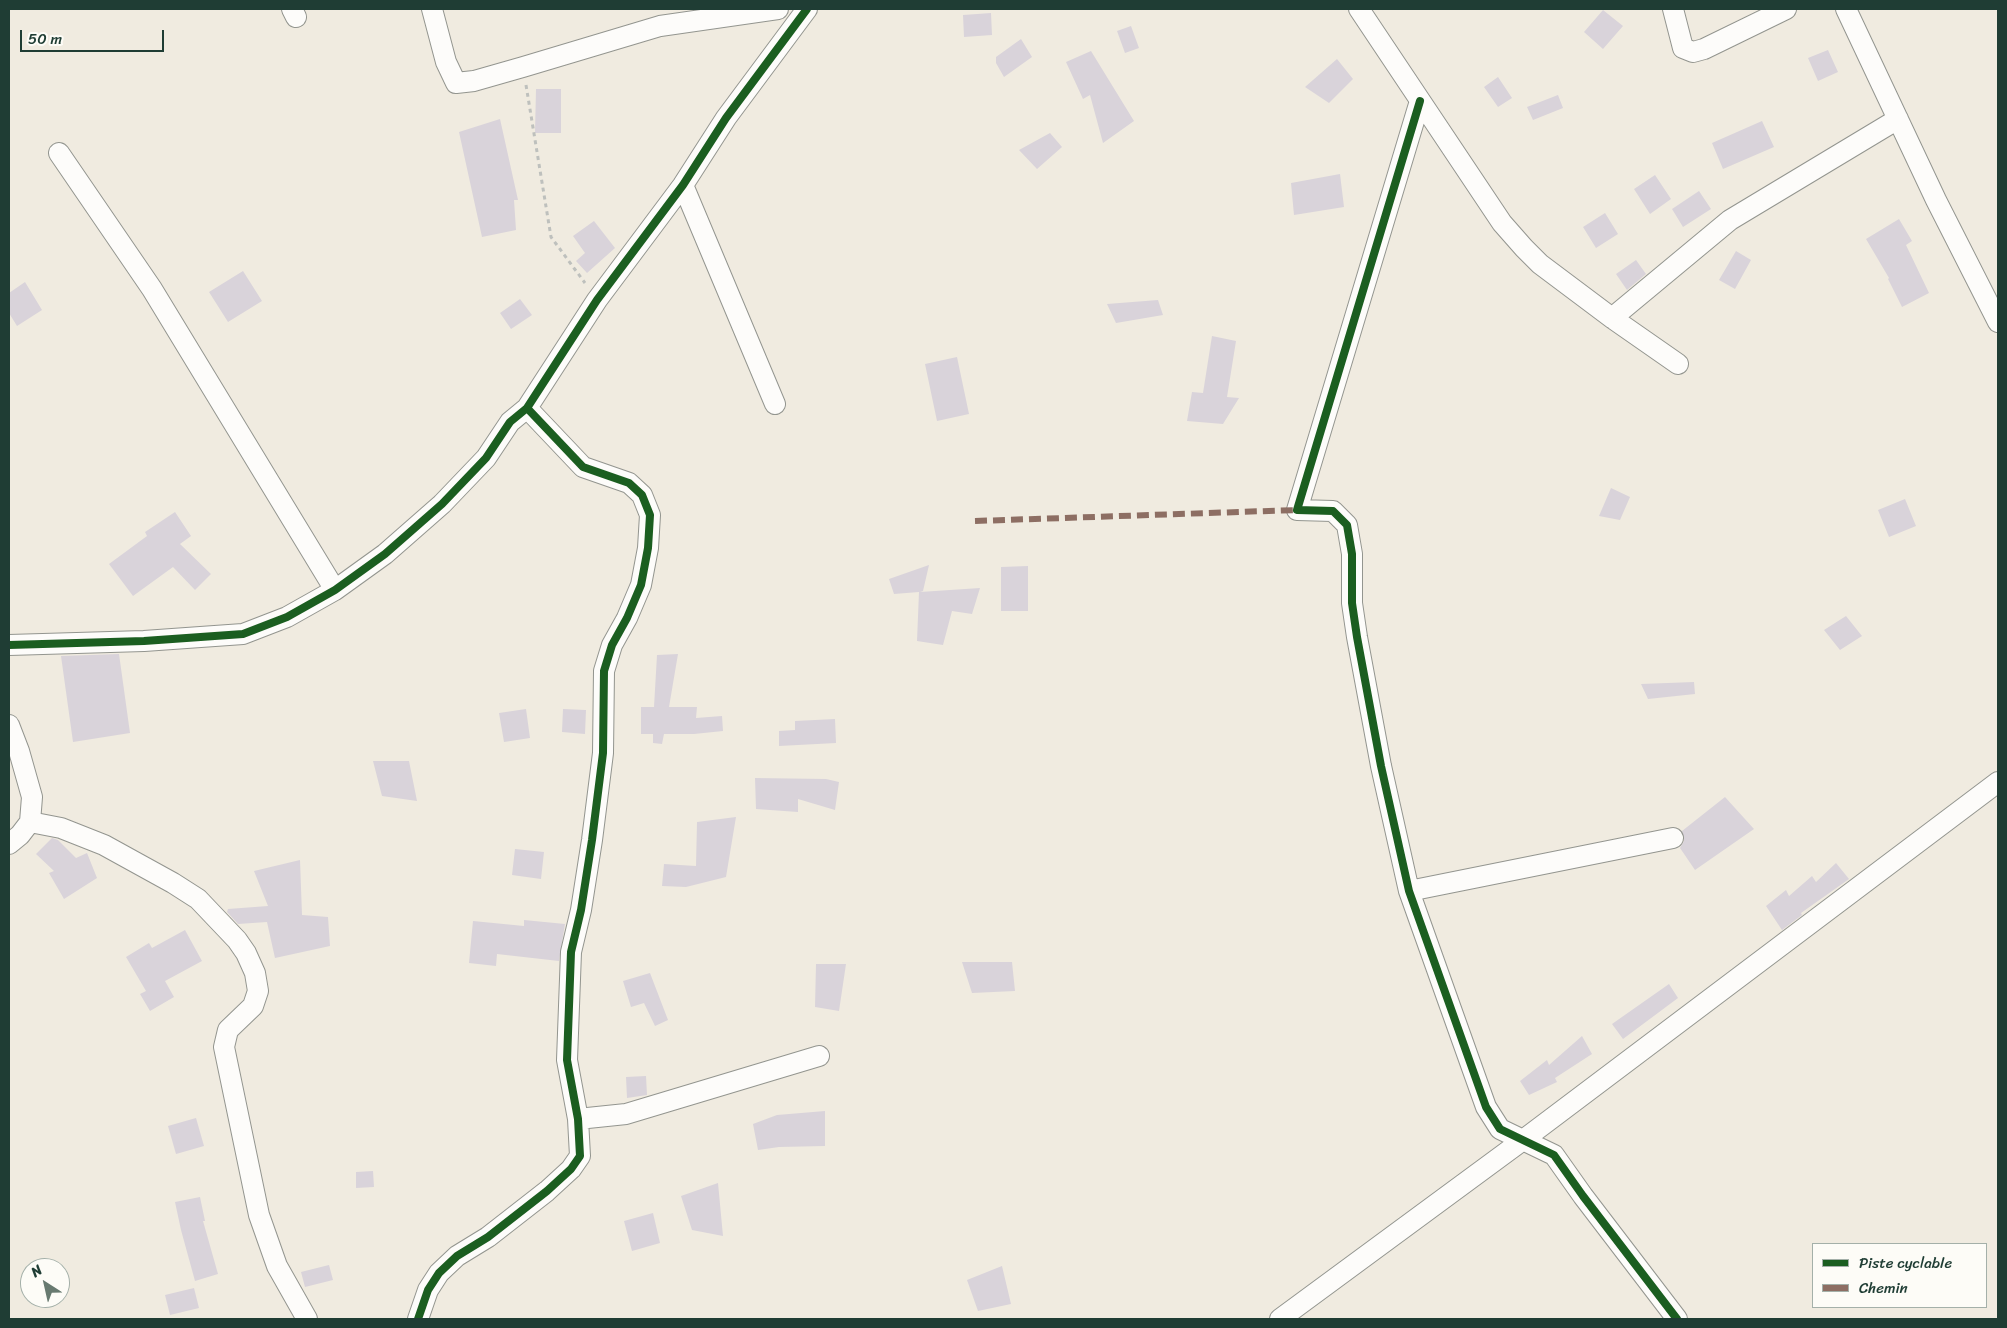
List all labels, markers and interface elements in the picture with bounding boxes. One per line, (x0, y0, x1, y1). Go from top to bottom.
scale bar (22, 20, 166, 52)
text: 50 m (28, 26, 62, 52)
legend (1812, 1243, 1987, 1308)
text: Piste cyclable (1859, 1250, 1952, 1276)
north arrow (20, 1258, 70, 1308)
text: N (26, 1258, 48, 1284)
text: Chemin (1859, 1275, 1908, 1301)

